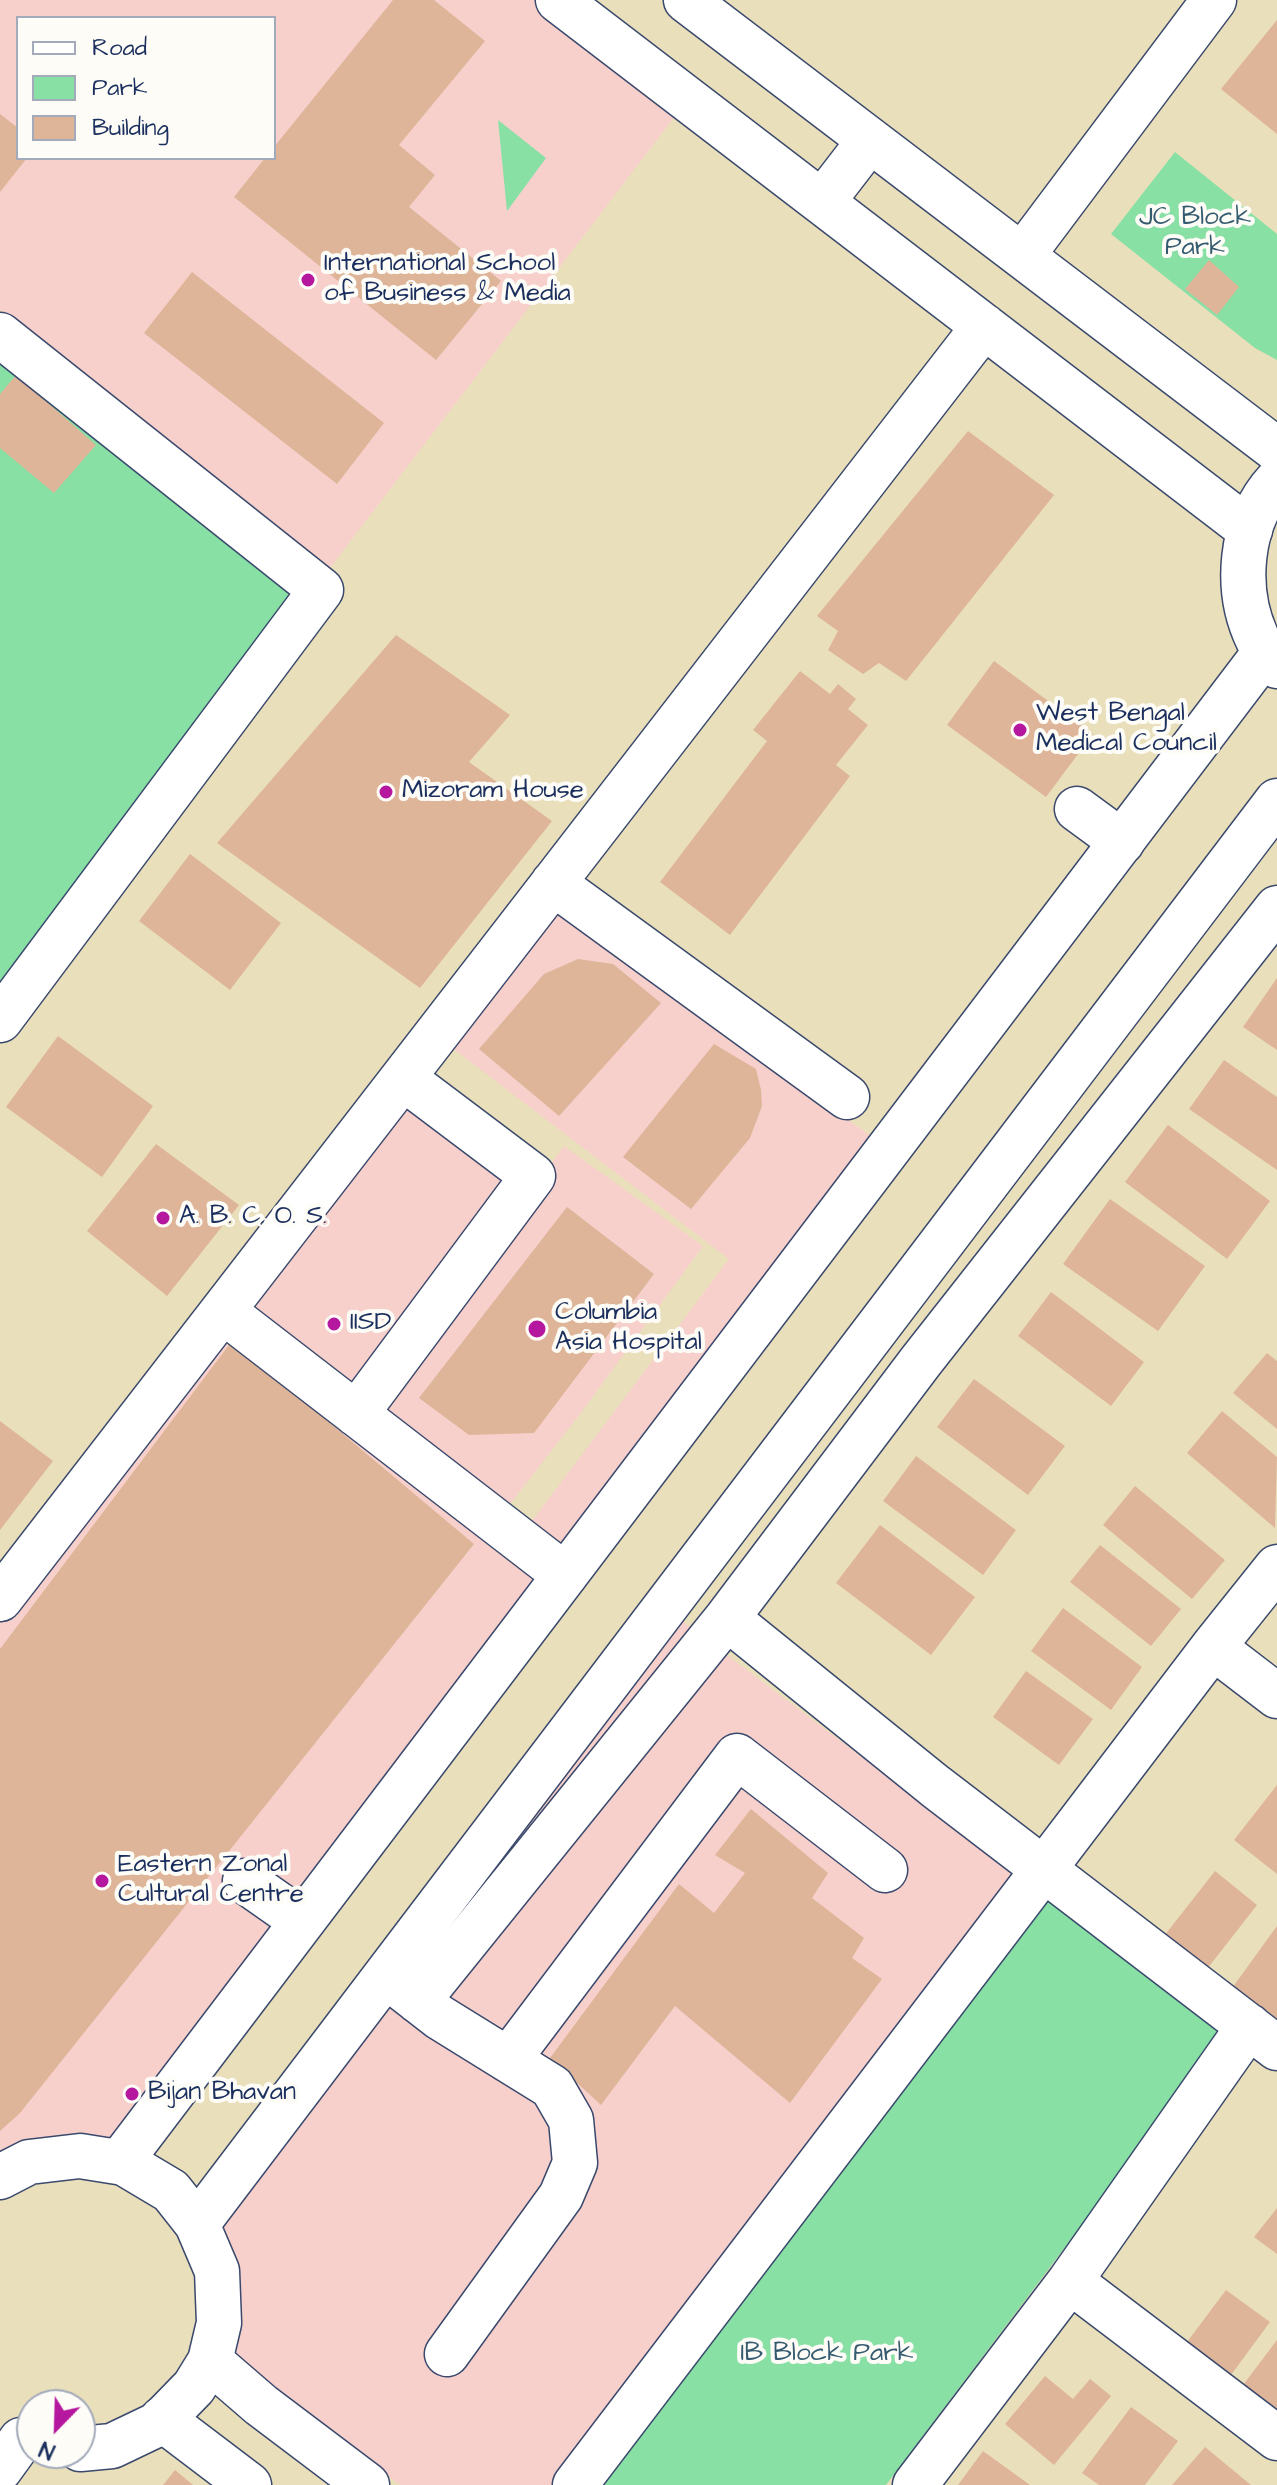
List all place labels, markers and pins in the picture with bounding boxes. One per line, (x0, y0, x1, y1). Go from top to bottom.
place label: International School of Business & Media (324, 249, 571, 310)
marker: International School of Business & Media (299, 271, 317, 289)
place label: West Bengal Medical Council (1036, 699, 1217, 760)
marker: West Bengal Medical Council (1011, 721, 1029, 739)
place label: Mizoram House (402, 776, 584, 808)
marker: Mizoram House (377, 783, 395, 801)
place label: A. B. C. O. S. (179, 1202, 327, 1234)
marker: A. B. C. O. S. (154, 1209, 172, 1227)
place label: Columbia Asia Hospital (555, 1298, 702, 1360)
place label: IISD (350, 1308, 391, 1340)
marker: IISD (325, 1315, 343, 1333)
marker: Columbia Asia Hospital (526, 1318, 548, 1340)
place label: Eastern Zonal Cultural Centre (118, 1850, 304, 1912)
marker: Eastern Zonal Cultural Centre (93, 1872, 111, 1890)
place label: Bijan Bhavan (148, 2078, 296, 2110)
marker: Bijan Bhavan (123, 2085, 141, 2103)

